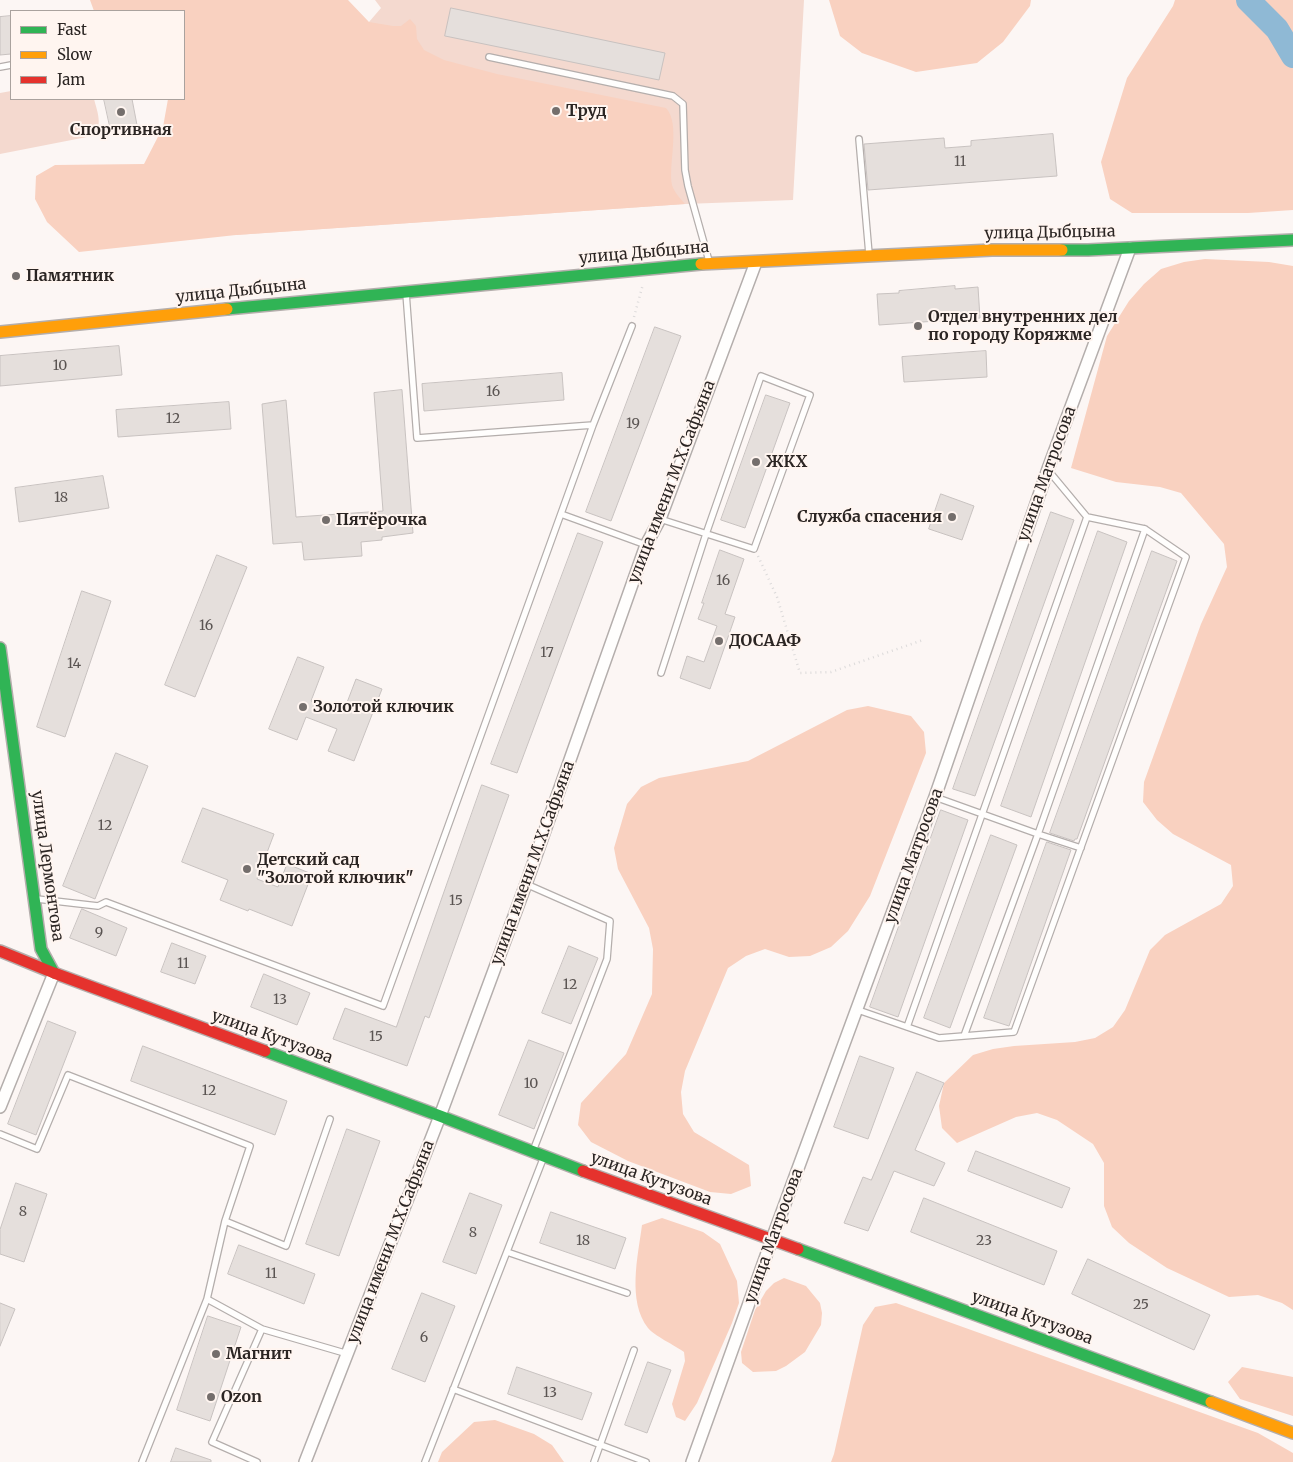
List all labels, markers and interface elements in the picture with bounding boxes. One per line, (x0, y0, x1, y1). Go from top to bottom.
legend (10, 10, 185, 100)
text: Fast (57, 20, 87, 39)
text: Slow (57, 45, 92, 64)
text: Jam (57, 70, 85, 89)
place label: Труд (566, 101, 607, 121)
marker: Труд (550, 105, 562, 117)
marker: Спортивная (115, 106, 127, 118)
place label: Спортивная (70, 120, 172, 140)
house number: 11 (954, 154, 966, 170)
street label: улица Дыбцына (984, 222, 1116, 244)
street label: улица Дыбцына (578, 238, 710, 268)
place label: Памятник (26, 266, 114, 286)
marker: Памятник (10, 270, 22, 282)
street label: улица Дыбцына (175, 275, 307, 307)
place label: Отдел внутренних дел по городу Коряжме (928, 307, 1118, 345)
marker: Отдел внутренних дел по городу Коряжме (912, 320, 924, 332)
house number: 10 (53, 358, 67, 374)
street label: улица имени М.Х.Сафьяна (624, 378, 720, 586)
house number: 16 (486, 384, 500, 400)
street label: улица Матросова (1014, 404, 1080, 544)
house number: 12 (166, 411, 180, 427)
house number: 19 (626, 416, 640, 432)
place label: ЖКХ (766, 452, 807, 472)
marker: ЖКХ (750, 456, 762, 468)
house number: 18 (54, 490, 68, 506)
place label: Служба спасения (797, 507, 942, 527)
place label: Пятёрочка (336, 510, 427, 530)
marker: Служба спасения (946, 511, 958, 523)
marker: Пятёрочка (320, 514, 332, 526)
house number: 16 (716, 573, 730, 589)
house number: 16 (199, 618, 213, 634)
place label: ДОСААФ (729, 631, 801, 651)
marker: ДОСААФ (713, 635, 725, 647)
house number: 17 (540, 645, 554, 661)
house number: 14 (67, 656, 81, 672)
place label: Золотой ключик (313, 697, 454, 717)
marker: Золотой ключик (297, 701, 309, 713)
street label: улица имени М.Х.Сафьяна (487, 758, 579, 968)
street label: улица Матросова (881, 786, 947, 926)
street label: улица Лермонтова (27, 789, 67, 943)
house number: 12 (98, 818, 112, 834)
place label: Детский сад "Золотой ключик" (257, 850, 414, 888)
marker: Детский сад "Золотой ключик" (241, 863, 253, 875)
house number: 15 (449, 893, 463, 909)
house number: 9 (95, 925, 103, 941)
house number: 11 (177, 956, 189, 972)
house number: 12 (563, 977, 577, 993)
house number: 13 (273, 992, 287, 1008)
street label: улица Кутузова (209, 1006, 335, 1068)
house number: 15 (369, 1029, 383, 1045)
house number: 10 (524, 1076, 538, 1092)
house number: 12 (202, 1083, 216, 1099)
street label: улица имени М.Х.Сафьяна (343, 1138, 439, 1346)
street label: улица Кутузова (588, 1148, 714, 1210)
street label: улица Матросова (741, 1166, 807, 1306)
house number: 8 (19, 1204, 27, 1220)
house number: 8 (469, 1225, 477, 1241)
house number: 18 (576, 1233, 590, 1249)
house number: 23 (976, 1233, 992, 1249)
house number: 11 (265, 1266, 277, 1282)
street label: улица Кутузова (969, 1287, 1095, 1349)
house number: 25 (1133, 1297, 1149, 1313)
house number: 6 (420, 1330, 428, 1346)
place label: Магнит (226, 1344, 292, 1364)
marker: Магнит (210, 1348, 222, 1360)
house number: 13 (543, 1385, 557, 1401)
place label: Ozon (221, 1387, 262, 1407)
marker: Ozon (205, 1391, 217, 1403)

